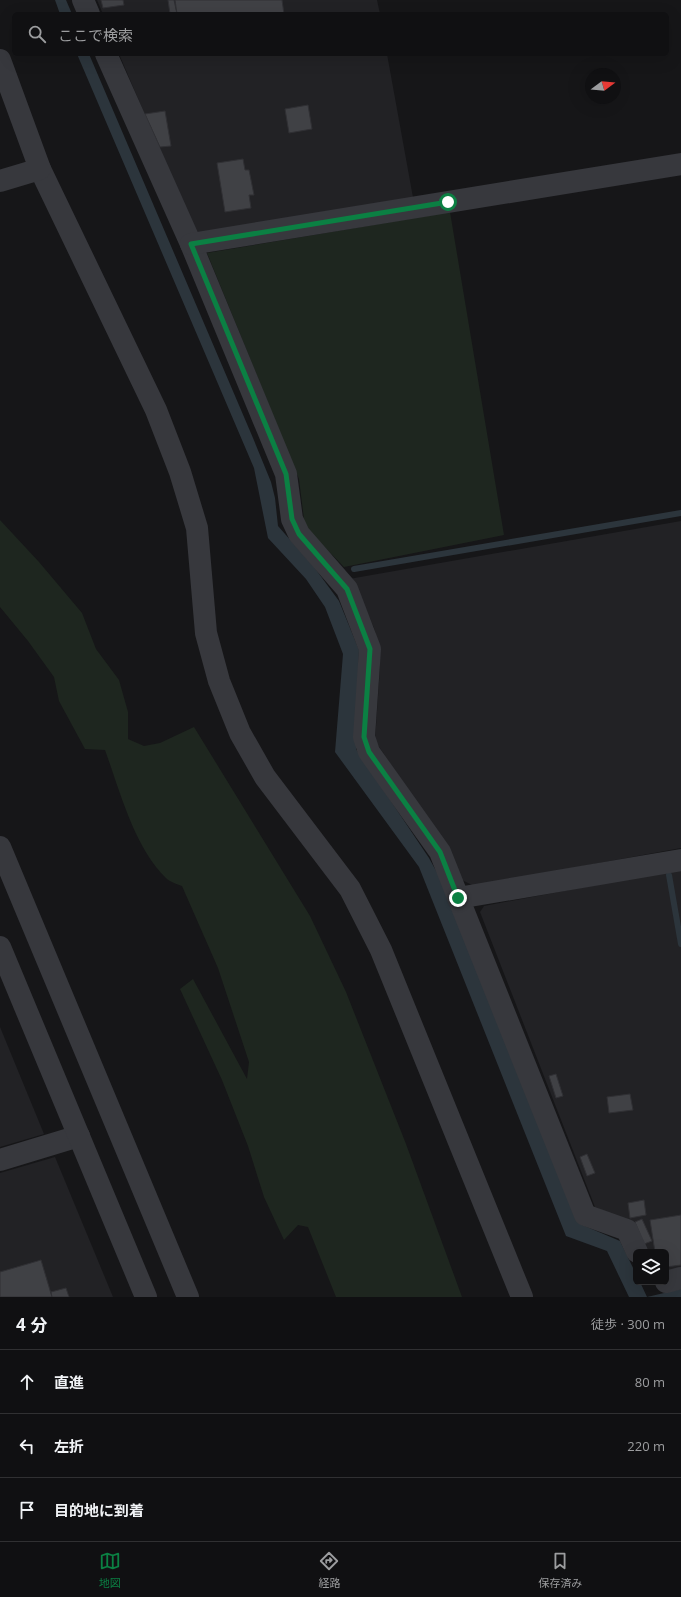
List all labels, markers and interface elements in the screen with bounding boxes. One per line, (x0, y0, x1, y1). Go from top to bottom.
search box (12, 12, 669, 56)
icon: search (26, 23, 48, 45)
text: ここで検索 (58, 25, 133, 45)
north arrow (585, 68, 621, 104)
route start (439, 193, 457, 211)
route end (449, 889, 467, 907)
map controls (633, 1249, 669, 1285)
button: layers (633, 1249, 669, 1285)
text: 4 分 (16, 1313, 47, 1336)
text: 徒歩 · 300 m (591, 1315, 665, 1333)
icon: ahead (16, 1371, 38, 1393)
text: 直進 (54, 1372, 84, 1392)
text: 80 m (635, 1373, 665, 1391)
icon: left (16, 1435, 38, 1457)
text: 左折 (54, 1436, 84, 1456)
text: 220 m (627, 1437, 665, 1455)
icon: arrive (16, 1499, 38, 1521)
text: 目的地に到着 (54, 1500, 144, 1520)
tab: 地図 (99, 1550, 121, 1590)
tab: 経路 (318, 1550, 340, 1590)
tab: 保存済み (538, 1550, 582, 1590)

